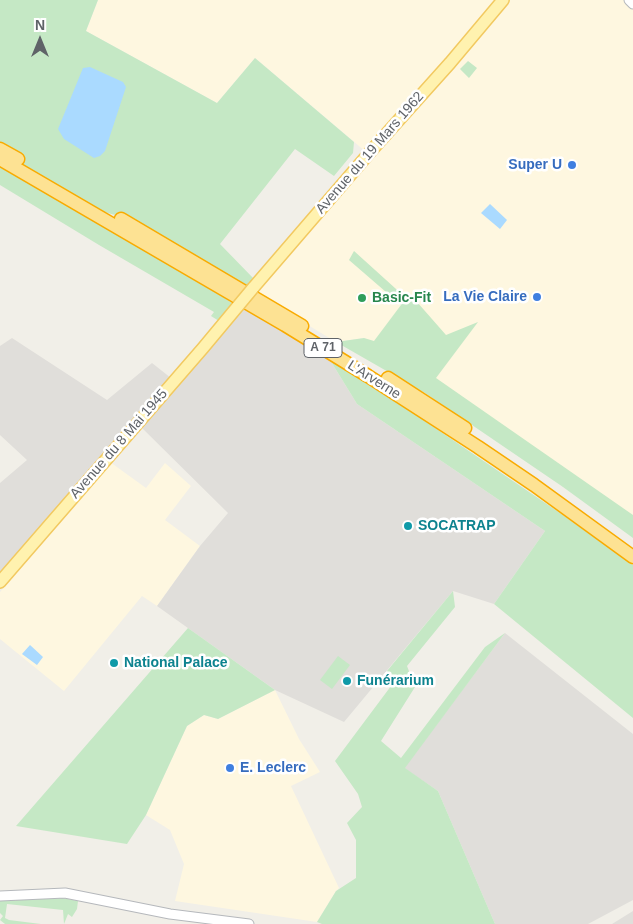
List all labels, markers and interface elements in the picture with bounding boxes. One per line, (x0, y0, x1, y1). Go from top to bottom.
north arrow (15, 15, 65, 65)
text: N (35, 17, 45, 33)
street label: Avenue du 19 Mars 1962 (312, 89, 428, 217)
place label: Super U (508, 157, 562, 173)
marker: Super U (566, 159, 578, 171)
place label: La Vie Claire (443, 289, 527, 305)
place label: Basic-Fit (372, 290, 431, 306)
marker: La Vie Claire (531, 291, 543, 303)
marker: Basic-Fit (356, 292, 368, 304)
road number: A 71 (304, 338, 342, 358)
street label: L'Arverne (344, 357, 404, 403)
street label: Avenue du 8 Mai 1945 (67, 386, 171, 502)
place label: SOCATRAP (418, 518, 496, 534)
marker: SOCATRAP (402, 520, 414, 532)
place label: National Palace (124, 655, 227, 671)
marker: National Palace (108, 657, 120, 669)
place label: Funérarium (357, 673, 434, 689)
marker: Funérarium (341, 675, 353, 687)
place label: E. Leclerc (240, 760, 306, 776)
marker: E. Leclerc (224, 762, 236, 774)

